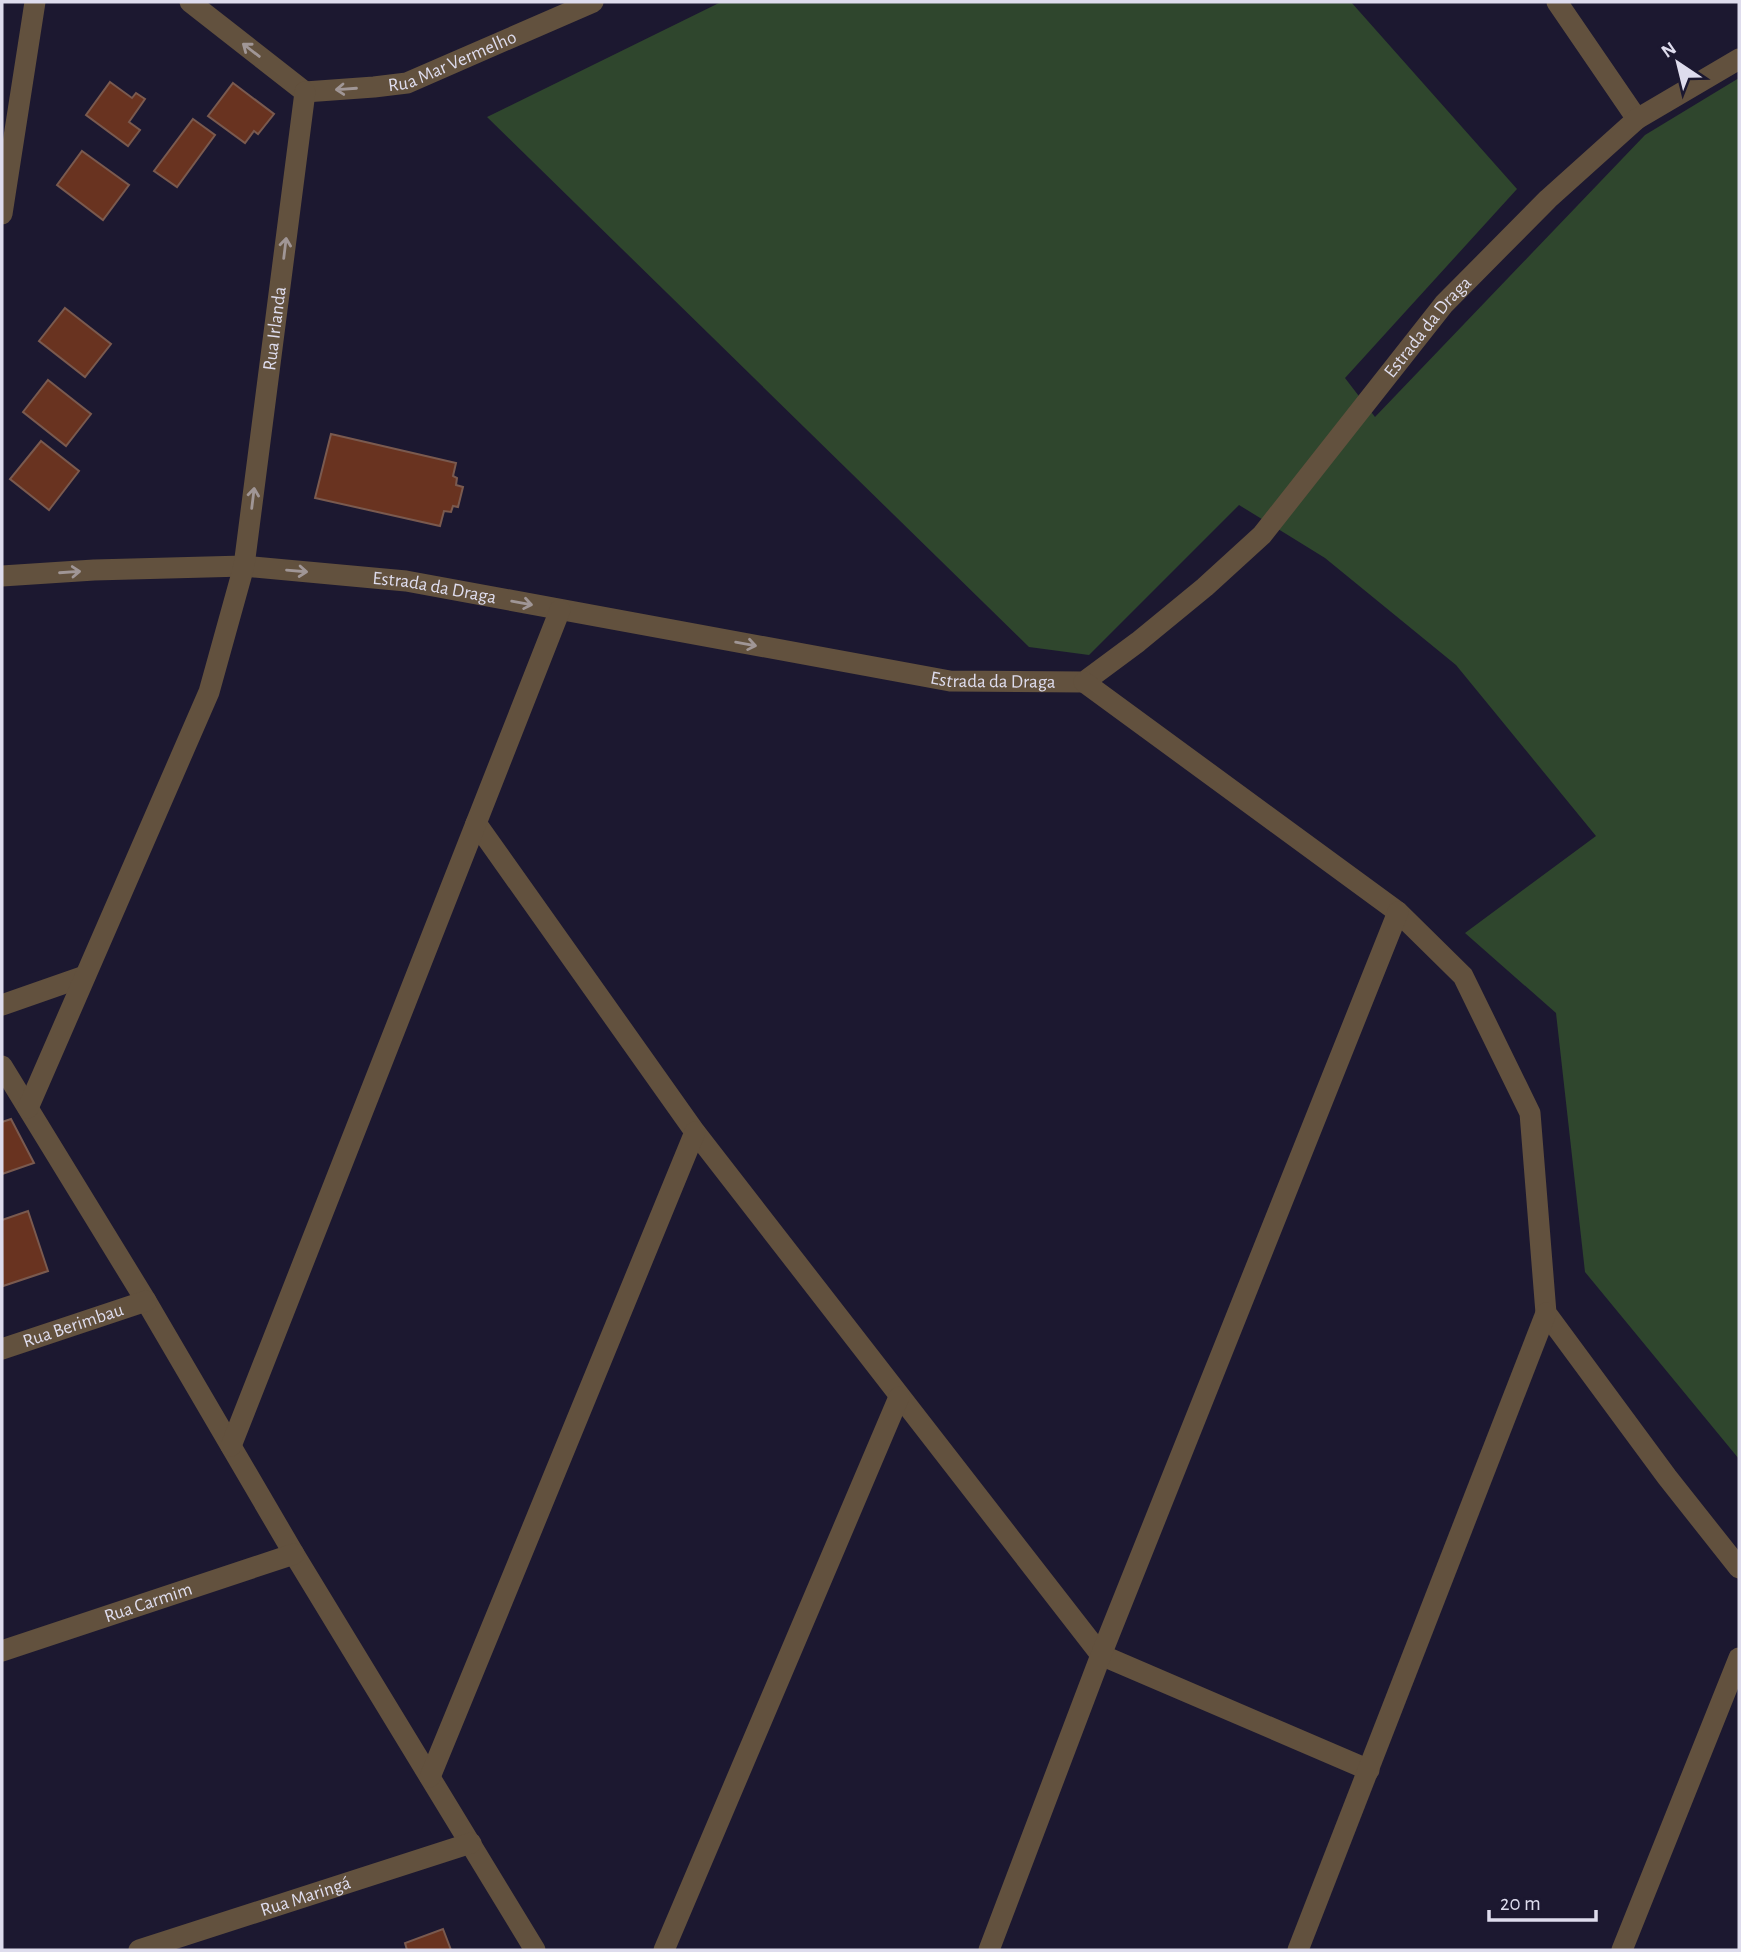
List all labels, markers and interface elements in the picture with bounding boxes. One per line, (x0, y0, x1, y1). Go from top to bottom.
street label: Rua Mar Vermelho (387, 27, 519, 95)
north arrow (1643, 28, 1713, 98)
text: N (1658, 39, 1680, 62)
one-way arrow (243, 42, 261, 57)
one-way arrow (335, 83, 358, 96)
one-way arrow (279, 237, 292, 260)
street label: Estrada da Draga (1380, 273, 1475, 381)
street label: Rua Irlanda (260, 285, 289, 372)
one-way arrow (247, 487, 260, 510)
one-way arrow (58, 565, 81, 578)
one-way arrow (285, 565, 308, 578)
street label: Estrada da Draga (372, 568, 498, 607)
one-way arrow (510, 596, 533, 610)
one-way arrow (734, 637, 757, 651)
street label: Estrada da Draga (929, 668, 1056, 691)
street label: Rua Berimbau (20, 1300, 126, 1351)
street label: Rua Carmim (102, 1579, 195, 1626)
street label: Rua Maringá (258, 1873, 353, 1920)
scale bar (1489, 1878, 1596, 1922)
text: 20 m (1500, 1893, 1541, 1914)

